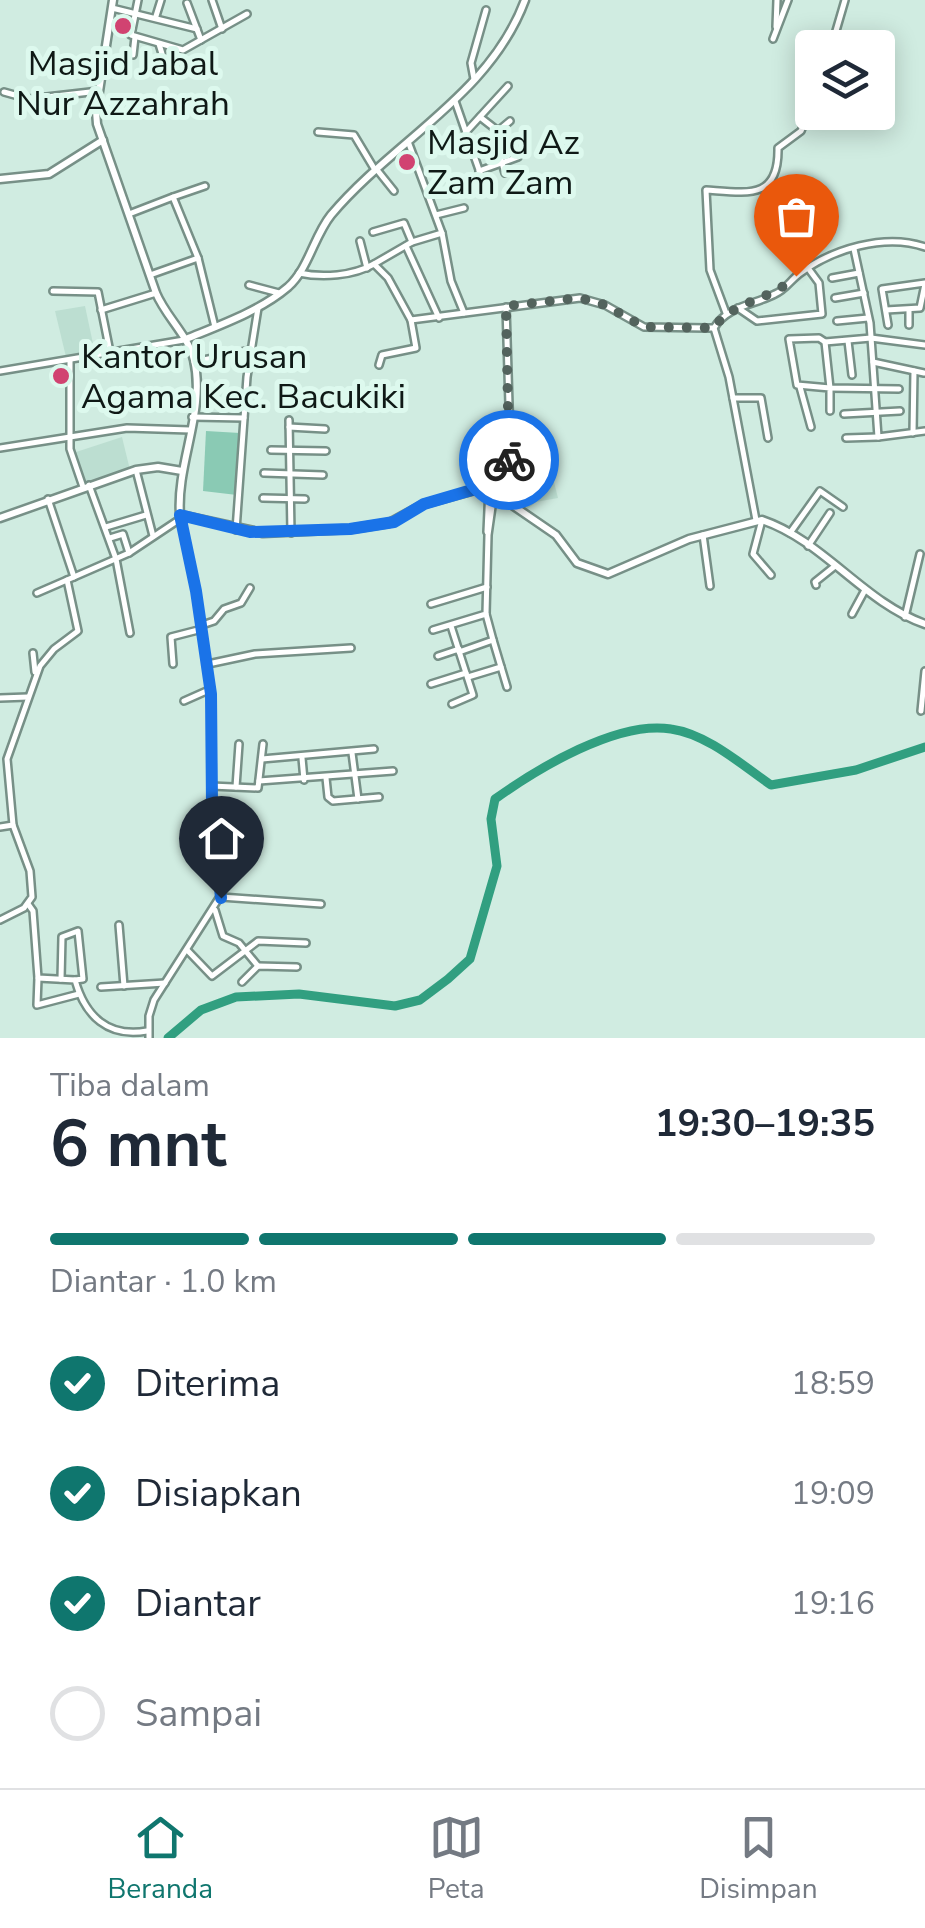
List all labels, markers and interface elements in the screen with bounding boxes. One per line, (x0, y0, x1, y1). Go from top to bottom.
marker: Masjid Jabal Nur Azzahrah (112, 15, 134, 37)
map controls (795, 30, 895, 130)
button: layers (795, 30, 895, 130)
place label: Masjid Jabal Nur Azzahrah (16, 40, 230, 127)
place label: Masjid Az Zam Zam (427, 119, 580, 206)
marker: Masjid Az Zam Zam (396, 151, 418, 173)
pin (754, 174, 839, 277)
icon: bag (769, 189, 824, 244)
place label: Kantor Urusan Agama Kec. Bacukiki (81, 333, 406, 420)
marker: Kantor Urusan Agama Kec. Bacukiki (50, 365, 72, 387)
courier (459, 410, 559, 510)
icon: bike (482, 433, 537, 488)
pin (179, 796, 264, 899)
icon: home (194, 811, 249, 866)
text: Tiba dalam (50, 1064, 210, 1107)
text: 19:30–19:35 (655, 1098, 875, 1149)
text: 6 mnt (50, 1100, 227, 1189)
text: Diantar · 1.0 km (50, 1260, 277, 1303)
icon: check (50, 1356, 105, 1411)
text: Diterima (135, 1358, 280, 1409)
text: 18:59 (791, 1362, 875, 1405)
icon: check (50, 1466, 105, 1521)
text: Disiapkan (135, 1468, 302, 1519)
text: 19:09 (791, 1472, 875, 1515)
icon: check (50, 1576, 105, 1631)
text: Diantar (135, 1578, 261, 1629)
text: 19:16 (791, 1582, 875, 1625)
text: Sampai (135, 1688, 262, 1739)
tab: Beranda (107, 1810, 213, 1908)
tab: Peta (428, 1810, 484, 1908)
tab: Disimpan (699, 1810, 818, 1908)

